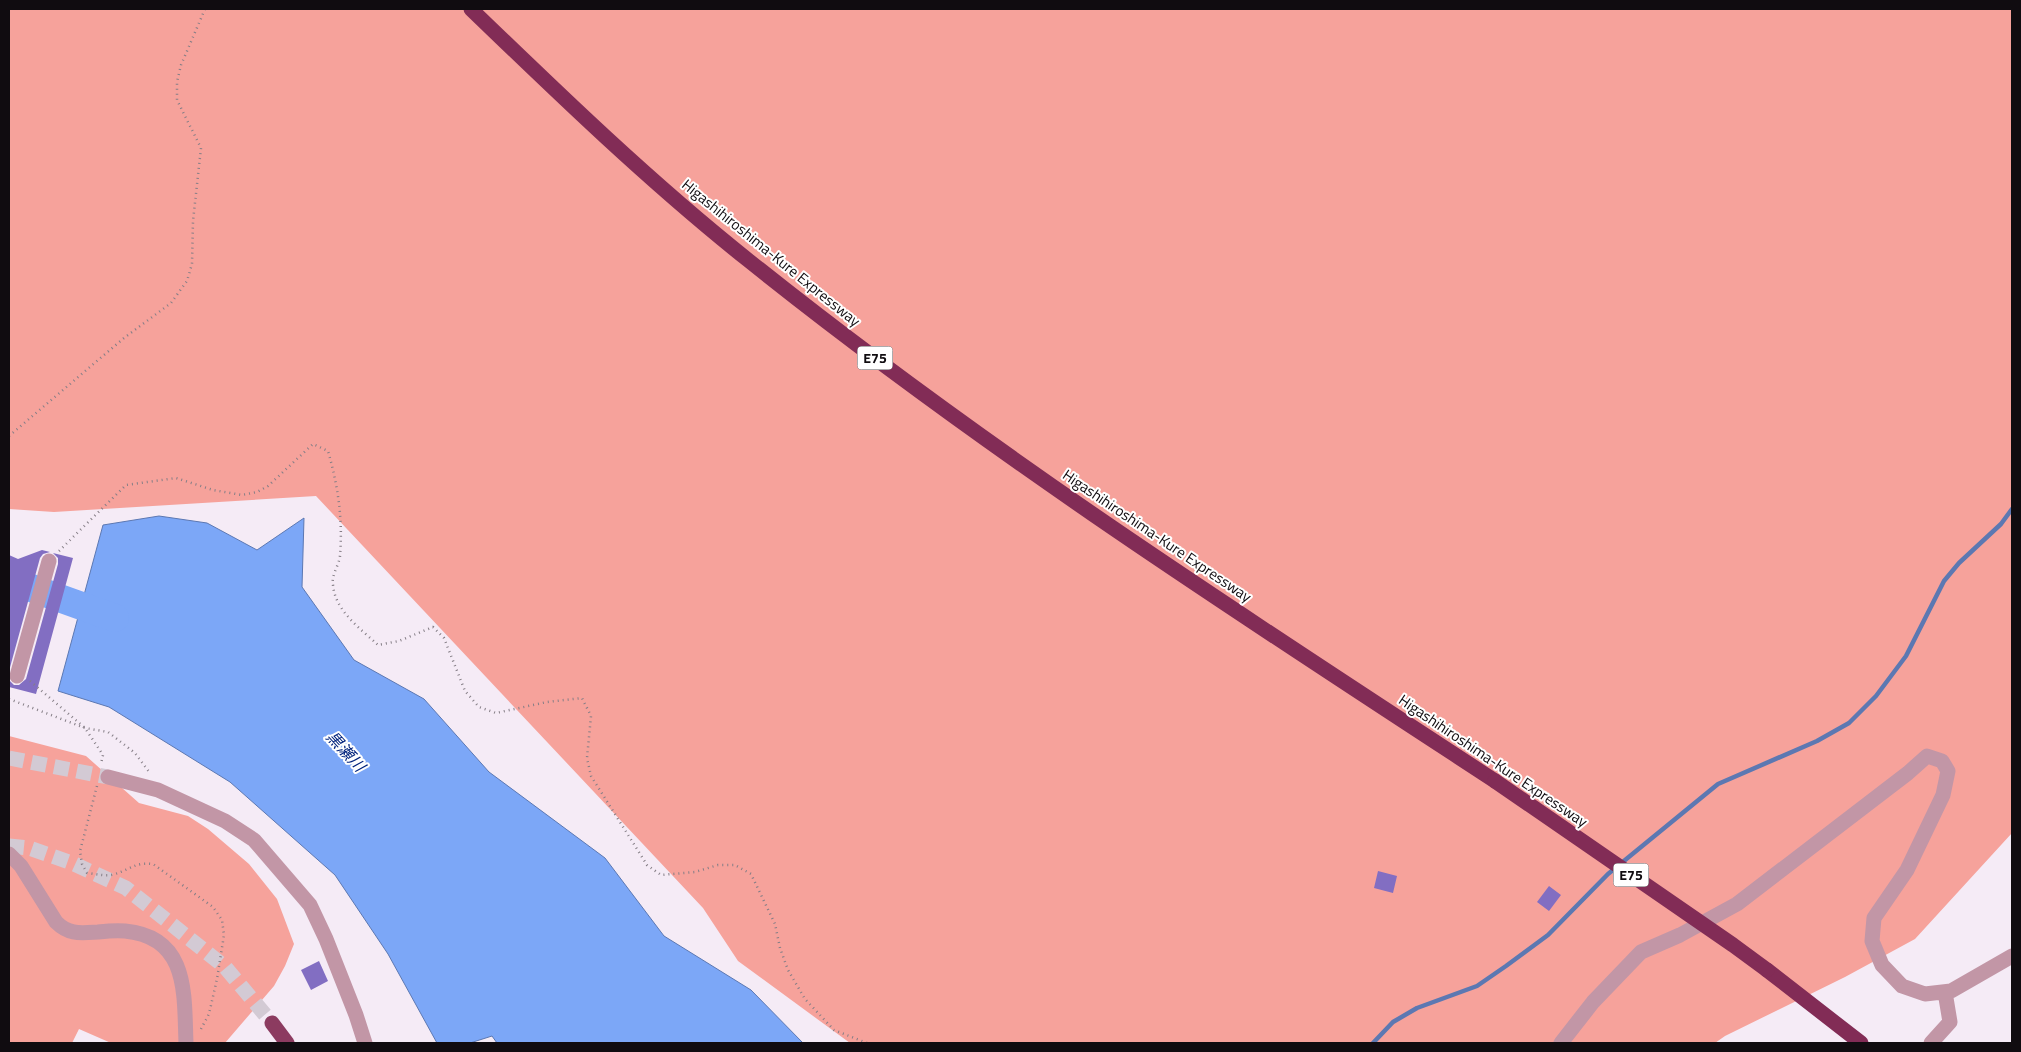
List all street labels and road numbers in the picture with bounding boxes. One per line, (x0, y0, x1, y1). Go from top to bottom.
street label: Higashihiroshima-Kure Expressway (677, 173, 866, 332)
road number: E75 (858, 346, 892, 369)
street label: Higashihiroshima-Kure Expressway (1058, 463, 1257, 608)
street label: Higashihiroshima-Kure Expressway (1394, 688, 1593, 833)
road number: E75 (1614, 864, 1648, 886)

